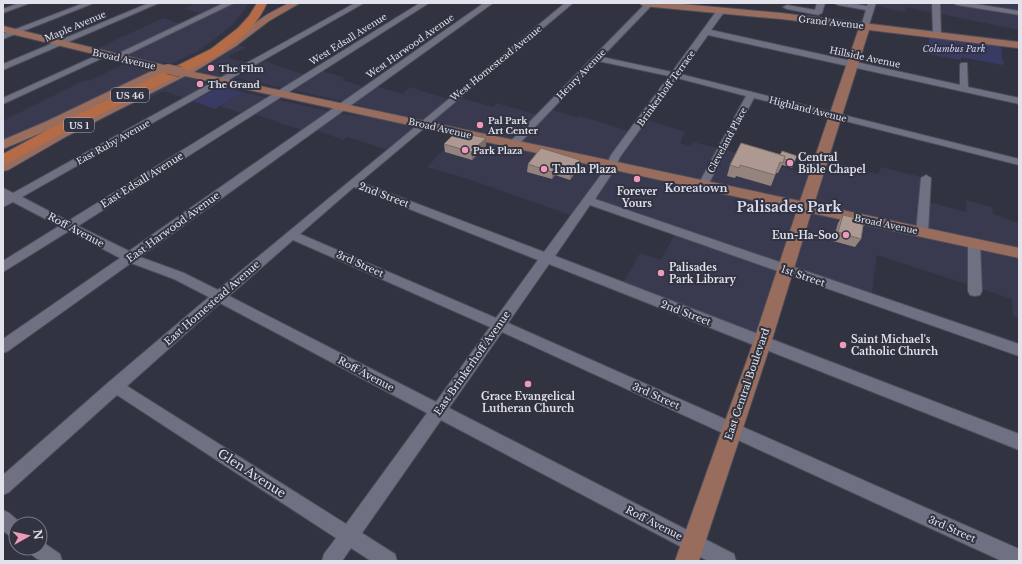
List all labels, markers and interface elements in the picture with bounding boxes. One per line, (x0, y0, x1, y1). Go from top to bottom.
street label: Maple Avenue (43, 8, 107, 44)
street label: West Edsall Avenue (306, 11, 389, 68)
street label: West Harwood Avenue (363, 11, 456, 81)
street label: Grand Avenue (798, 13, 864, 31)
street label: West Homestead Avenue (447, 23, 544, 104)
park label: Columbus Park (923, 43, 986, 54)
street label: Hillside Avenue (829, 44, 901, 70)
street label: Broad Avenue (91, 46, 157, 72)
street label: Henry Avenue (554, 47, 608, 101)
street label: Brinkerhoff Terrace (635, 48, 697, 128)
marker: The FIlm (206, 63, 216, 73)
place label: The FIlm (219, 63, 264, 74)
marker: The Grand (195, 79, 205, 89)
place label: The Grand (208, 79, 261, 90)
road number: US 46 (111, 88, 149, 102)
street label: Highland Avenue (768, 94, 848, 124)
street label: Cleveland Place (705, 105, 749, 175)
street label: Broad Avenue (407, 115, 473, 141)
place label: Pal Park Art Center (487, 115, 539, 136)
street label: East Ruby Avenue (74, 117, 152, 167)
road number: US 1 (64, 118, 94, 132)
marker: Pal Park Art Center (475, 120, 485, 130)
marker: Park Plaza (460, 145, 470, 155)
place label: Park Plaza (473, 145, 523, 156)
street label: East Edsall Avenue (98, 149, 186, 211)
place label: Central Bible Chapel (798, 151, 866, 176)
marker: Central Bible Chapel (785, 158, 795, 168)
place label: Tamla Plaza (552, 163, 617, 176)
marker: Tamla Plaza (539, 164, 549, 174)
marker: Forever Yours (632, 174, 642, 184)
street label: 2nd Street (357, 179, 411, 211)
district label: Koreatown (664, 181, 728, 195)
place label: Forever Yours (617, 185, 657, 210)
street label: East Harwood Avenue (124, 189, 222, 265)
district label: Palisades Park (737, 198, 842, 216)
street label: Roff Avenue (46, 210, 107, 250)
street label: Broad Avenue (853, 212, 919, 236)
place label: Eun-Ha-Soo (772, 229, 838, 242)
marker: Eun-Ha-Soo (841, 230, 851, 240)
street label: 3rd Street (334, 248, 386, 280)
street label: East Homestead Avenue (161, 258, 263, 348)
place label: Palisades Park Library (669, 261, 737, 286)
street label: 1st Street (779, 262, 827, 290)
marker: Palisades Park Library (656, 268, 666, 278)
street label: 2nd Street (659, 297, 713, 329)
street label: East Brinkerhoff Avenue (431, 308, 513, 418)
street label: East Central Boulevard (722, 326, 772, 442)
place label: Saint Michael's Catholic Church (851, 333, 939, 358)
marker: Saint Michael's Catholic Church (838, 340, 848, 350)
street label: Roff Avenue (336, 354, 397, 394)
marker: Grace Evangelical Lutheran Church (523, 379, 533, 389)
street label: 3rd Street (630, 380, 682, 412)
place label: Grace Evangelical Lutheran Church (481, 390, 576, 415)
street label: Glen Avenue (215, 445, 289, 501)
street label: Roff Avenue (623, 503, 685, 543)
street label: 3rd Street (926, 513, 978, 545)
north arrow (8, 516, 48, 556)
text: N (30, 529, 46, 541)

